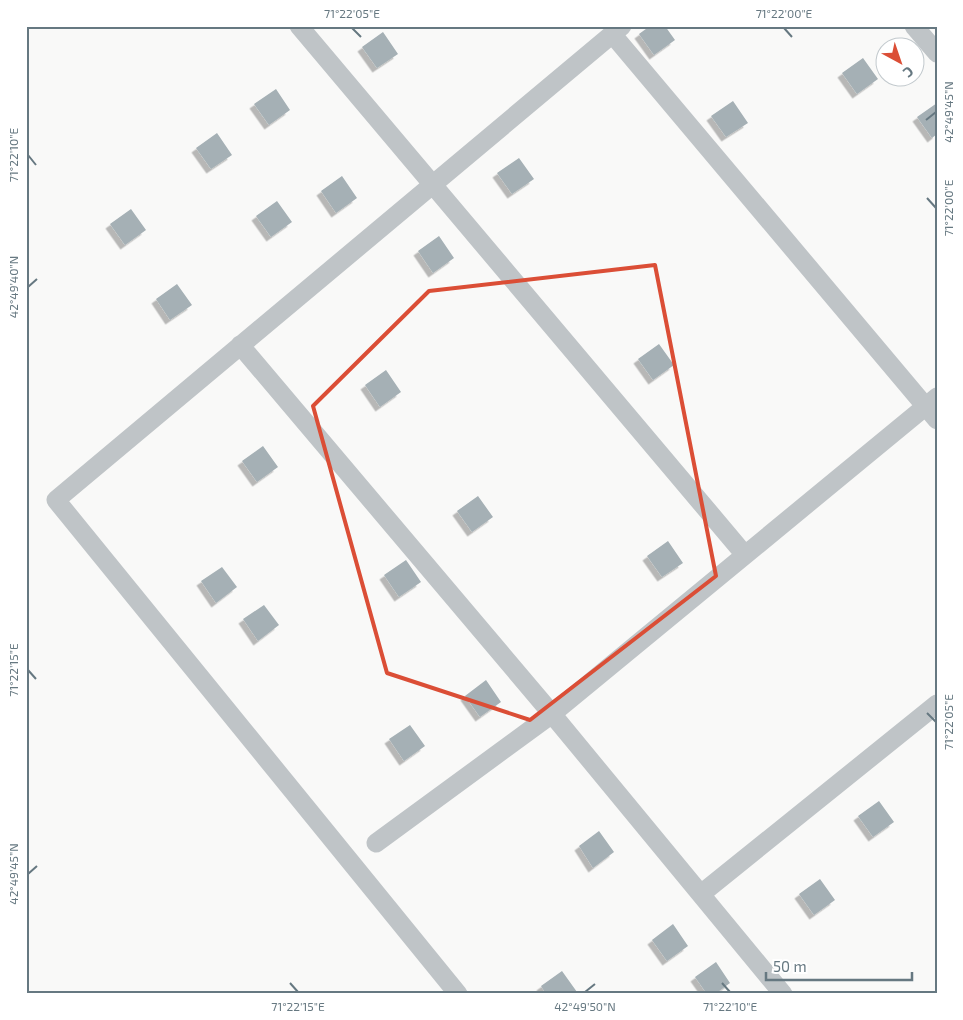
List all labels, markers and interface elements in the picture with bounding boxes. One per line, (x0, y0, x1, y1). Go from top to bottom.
text: 71°22'05"E (324, 6, 380, 20)
text: 71°22'00"E (756, 6, 813, 20)
north arrow (876, 38, 926, 88)
text: С (900, 63, 917, 81)
text: 42°49'45"N (941, 81, 955, 143)
text: 71°22'10"E (6, 128, 20, 182)
text: 71°22'00"E (941, 179, 955, 236)
text: 42°49'40"N (6, 256, 20, 318)
text: 71°22'15"E (6, 643, 20, 697)
text: 71°22'05"E (941, 694, 955, 750)
text: 42°49'45"N (6, 843, 20, 905)
scale bar (766, 950, 912, 982)
text: 50 m (773, 957, 807, 975)
text: 71°22'15"E (271, 999, 325, 1013)
text: 42°49'50"N (554, 999, 616, 1013)
text: 71°22'10"E (703, 999, 757, 1013)

